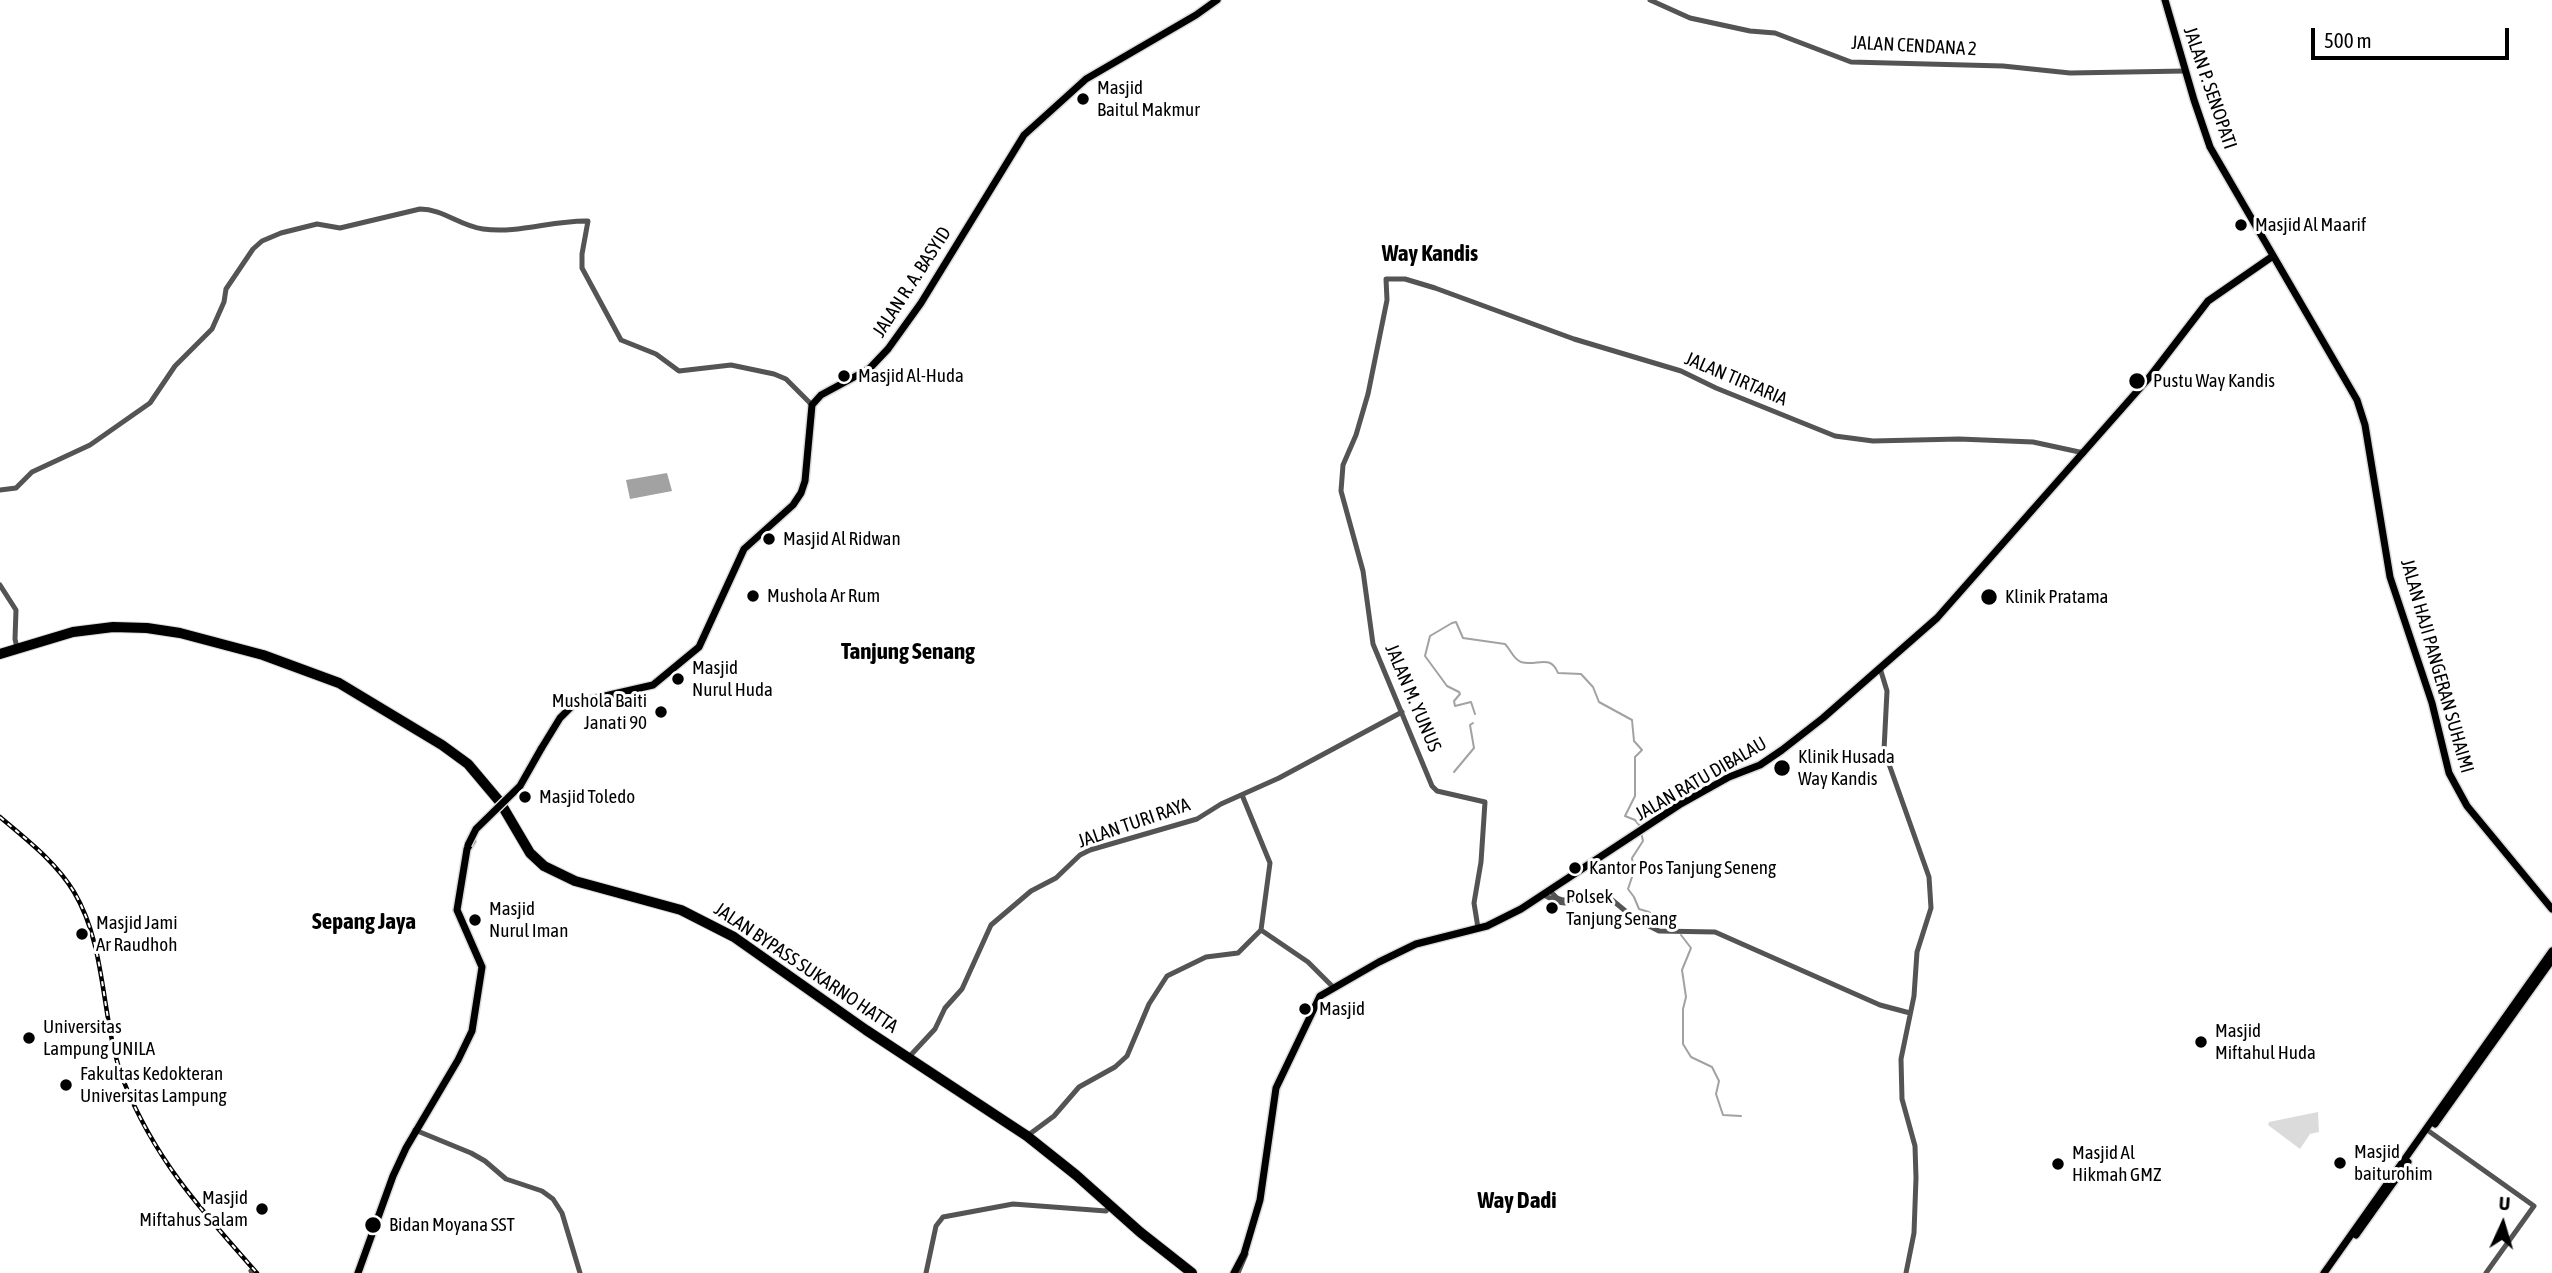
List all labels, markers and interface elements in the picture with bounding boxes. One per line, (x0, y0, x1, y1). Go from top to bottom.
scale bar (2314, 14, 2512, 58)
street label: JALAN P. SENOPATI (2178, 24, 2242, 152)
text: 500 m (2324, 28, 2372, 52)
street label: JALAN CENDANA 2 (1851, 31, 1977, 61)
place label: Masjid Baitul Makmur (1097, 77, 1200, 121)
marker: Masjid Baitul Makmur (1075, 91, 1091, 107)
place label: Masjid Al Maarif (2255, 214, 2366, 236)
marker: Masjid Al Maarif (2233, 217, 2249, 233)
street label: JALAN R. A. BASYID (868, 223, 956, 341)
district label: Way Kandis (1382, 240, 1478, 268)
street label: JALAN TIRTARIA (1681, 347, 1791, 411)
place label: Masjid Al-Huda (858, 365, 964, 387)
marker: Masjid Al-Huda (836, 368, 852, 384)
place label: Pustu Way Kandis (2153, 370, 2275, 392)
marker: Pustu Way Kandis (2127, 371, 2147, 391)
place label: Masjid Al Ridwan (783, 528, 901, 550)
marker: Masjid Al Ridwan (761, 531, 777, 547)
street label: JALAN HAJI PANGERAN SUHAIMI (2396, 556, 2478, 776)
place label: Mushola Ar Rum (767, 585, 880, 607)
place label: Klinik Pratama (2005, 586, 2108, 608)
marker: Klinik Pratama (1979, 587, 1999, 607)
marker: Mushola Ar Rum (745, 588, 761, 604)
district label: Tanjung Senang (841, 638, 975, 666)
street label: JALAN M. YUNUS (1380, 641, 1446, 755)
place label: Masjid Nurul Huda (692, 657, 773, 701)
marker: Masjid Nurul Huda (670, 671, 686, 687)
place label: Mushola Baiti Janati 90 (552, 690, 647, 734)
marker: Mushola Baiti Janati 90 (653, 704, 669, 720)
street label: JALAN RATU DIBALAU (1631, 732, 1771, 826)
place label: Klinik Husada Way Kandis (1798, 746, 1895, 790)
marker: Klinik Husada Way Kandis (1772, 758, 1792, 778)
place label: Masjid Toledo (539, 786, 635, 808)
marker: Masjid Toledo (517, 789, 533, 805)
street label: JALAN TURI RAYA (1075, 793, 1193, 853)
place label: Kantor Pos Tanjung Seneng (1589, 857, 1776, 879)
marker: Kantor Pos Tanjung Seneng (1567, 860, 1583, 876)
place label: Polsek Tanjung Senang (1566, 886, 1677, 930)
place label: Masjid Nurul Iman (489, 898, 568, 942)
street label: JALAN BYPASS SUKARNO HATTA (710, 898, 902, 1038)
marker: Polsek Tanjung Senang (1544, 900, 1560, 916)
district label: Sepang Jaya (312, 908, 416, 936)
place label: Masjid Jami Ar Raudhoh (96, 912, 178, 956)
marker: Masjid Nurul Iman (467, 912, 483, 928)
marker: Masjid Jami Ar Raudhoh (74, 926, 90, 942)
place label: Masjid (1319, 998, 1365, 1020)
marker: Masjid (1297, 1001, 1313, 1017)
place label: Universitas Lampung UNILA (43, 1016, 155, 1060)
place label: Masjid Miftahul Huda (2215, 1020, 2316, 1064)
marker: Universitas Lampung UNILA (21, 1030, 37, 1046)
marker: Masjid Miftahul Huda (2193, 1034, 2209, 1050)
place label: Fakultas Kedokteran Universitas Lampung (80, 1063, 227, 1107)
marker: Fakultas Kedokteran Universitas Lampung (58, 1077, 74, 1093)
place label: Masjid baiturohim (2354, 1141, 2433, 1185)
place label: Masjid Al Hikmah GMZ (2072, 1142, 2161, 1186)
marker: Masjid baiturohim (2332, 1155, 2348, 1171)
marker: Masjid Al Hikmah GMZ (2050, 1156, 2066, 1172)
place label: Masjid Miftahus Salam (139, 1187, 248, 1231)
district label: Way Dadi (1477, 1187, 1557, 1215)
north arrow (2468, 1189, 2538, 1259)
text: U (2498, 1192, 2511, 1214)
marker: Masjid Miftahus Salam (254, 1201, 270, 1217)
place label: Bidan Moyana SST (389, 1214, 515, 1236)
marker: Bidan Moyana SST (363, 1215, 383, 1235)

